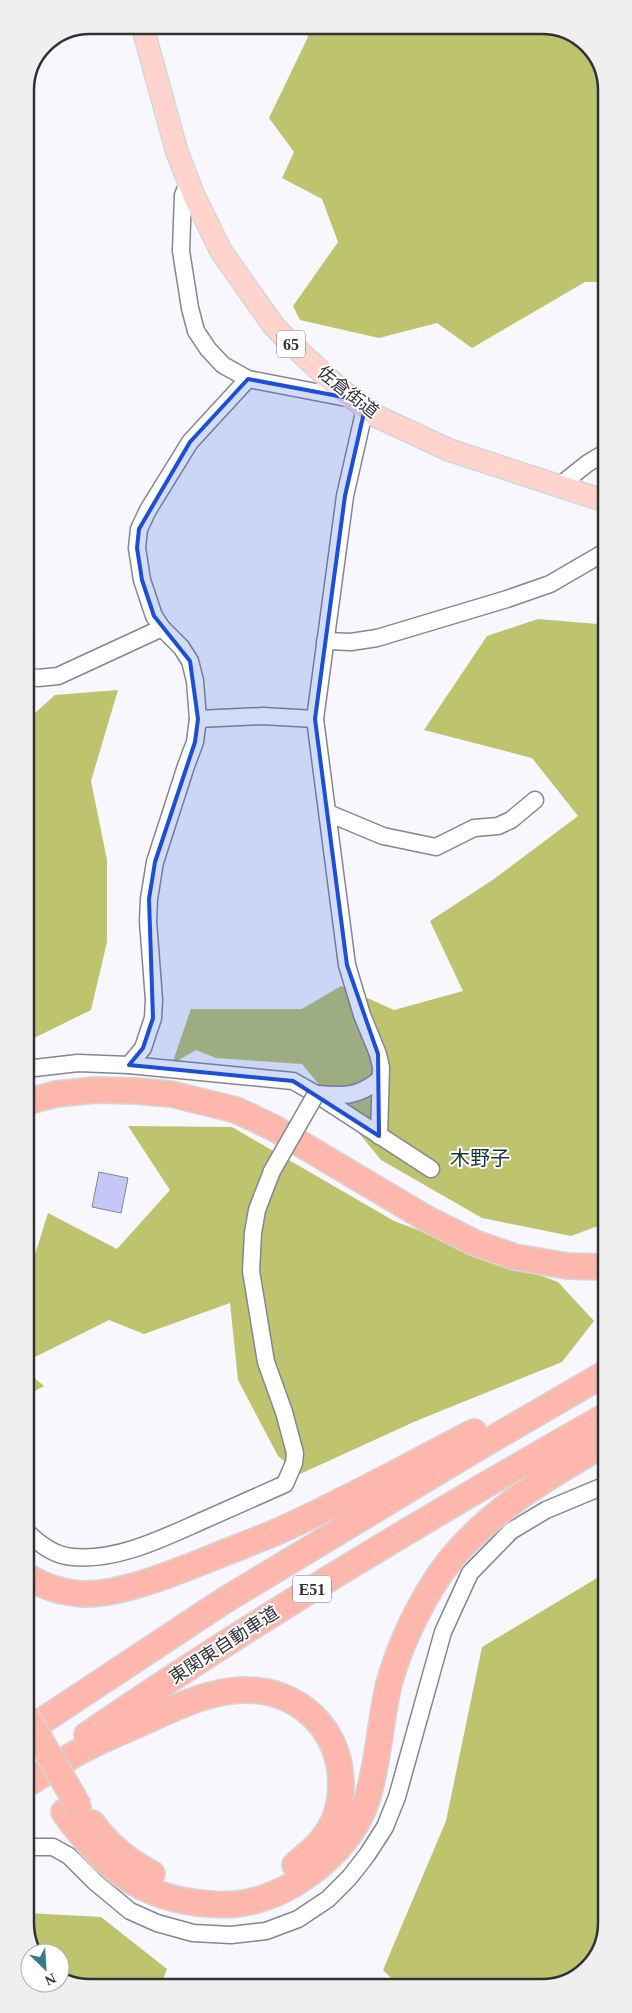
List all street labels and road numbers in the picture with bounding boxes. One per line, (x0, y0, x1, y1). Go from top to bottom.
road number: 65 (277, 330, 305, 358)
street label: 佐倉街道 (313, 362, 383, 422)
road number: E51 (293, 1576, 331, 1602)
street label: 東関東自動車道 (166, 1602, 282, 1688)

